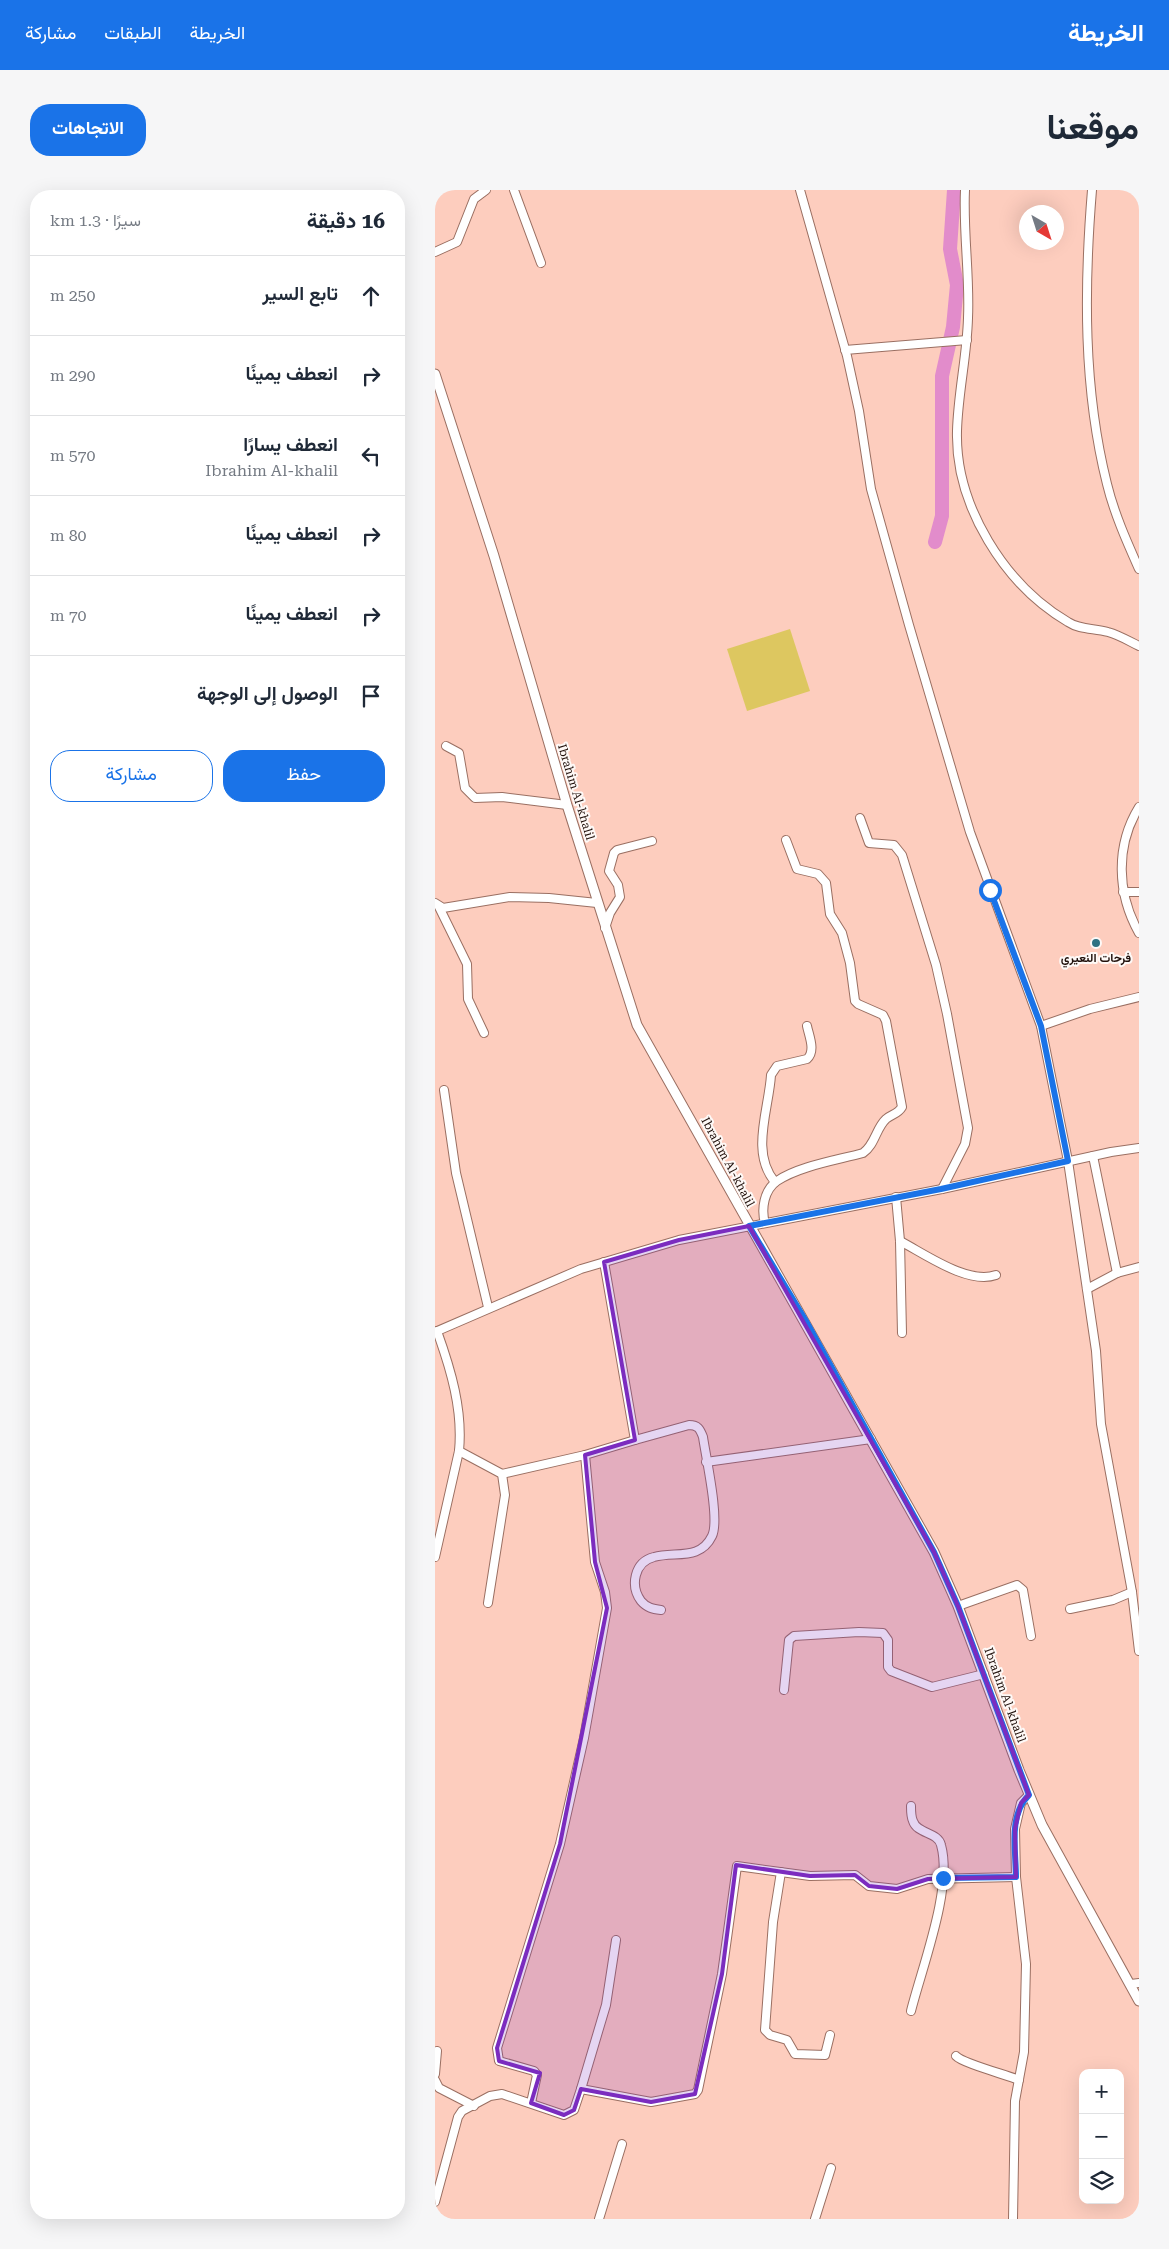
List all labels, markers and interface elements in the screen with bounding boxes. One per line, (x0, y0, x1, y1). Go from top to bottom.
text: الخريطة (1068, 19, 1144, 47)
text: مشاركة (25, 22, 76, 43)
text: الطبقات (104, 22, 161, 43)
text: الخريطة (189, 22, 245, 43)
button: الاتجاهات (30, 104, 146, 156)
text: موقعنا (1046, 107, 1139, 148)
north arrow (1019, 205, 1064, 250)
text: 16 دقيقة (307, 209, 385, 233)
text: سيرًا · 1.3 km (50, 211, 141, 230)
text: تابع السير (262, 282, 338, 305)
icon: ahead (357, 282, 385, 310)
text: 250 m (50, 286, 96, 305)
text: انعطف يمينًا (246, 362, 338, 385)
icon: right (357, 362, 385, 390)
text: 290 m (50, 366, 96, 385)
text: انعطف يسارًا (243, 433, 338, 456)
icon: left (357, 442, 385, 470)
text: 570 m (50, 446, 96, 465)
text: Ibrahim Al-khalil (205, 461, 338, 480)
text: انعطف يمينًا (246, 522, 338, 545)
icon: right (357, 522, 385, 550)
text: 80 m (50, 526, 87, 545)
text: انعطف يمينًا (246, 602, 338, 625)
icon: right (357, 602, 385, 630)
text: 70 m (50, 606, 87, 625)
text: الوصول إلى الوجهة (197, 682, 338, 705)
icon: arrive (357, 682, 385, 710)
street label: Ibrahim Al-khalil (555, 742, 597, 842)
button: مشاركة (50, 750, 213, 802)
button: حفظ (223, 750, 385, 802)
route start (979, 879, 1002, 902)
marker: فرحات النعيري (1090, 937, 1102, 949)
place label: فرحات النعيري (1061, 951, 1132, 968)
street label: Ibrahim Al-khalil (698, 1115, 758, 1209)
street label: Ibrahim Al-khalil (981, 1646, 1029, 1744)
route end (932, 1867, 955, 1890)
map controls (1079, 2069, 1124, 2204)
button: + (1079, 2069, 1124, 2114)
button: − (1079, 2114, 1124, 2159)
button: layers (1079, 2159, 1124, 2204)

